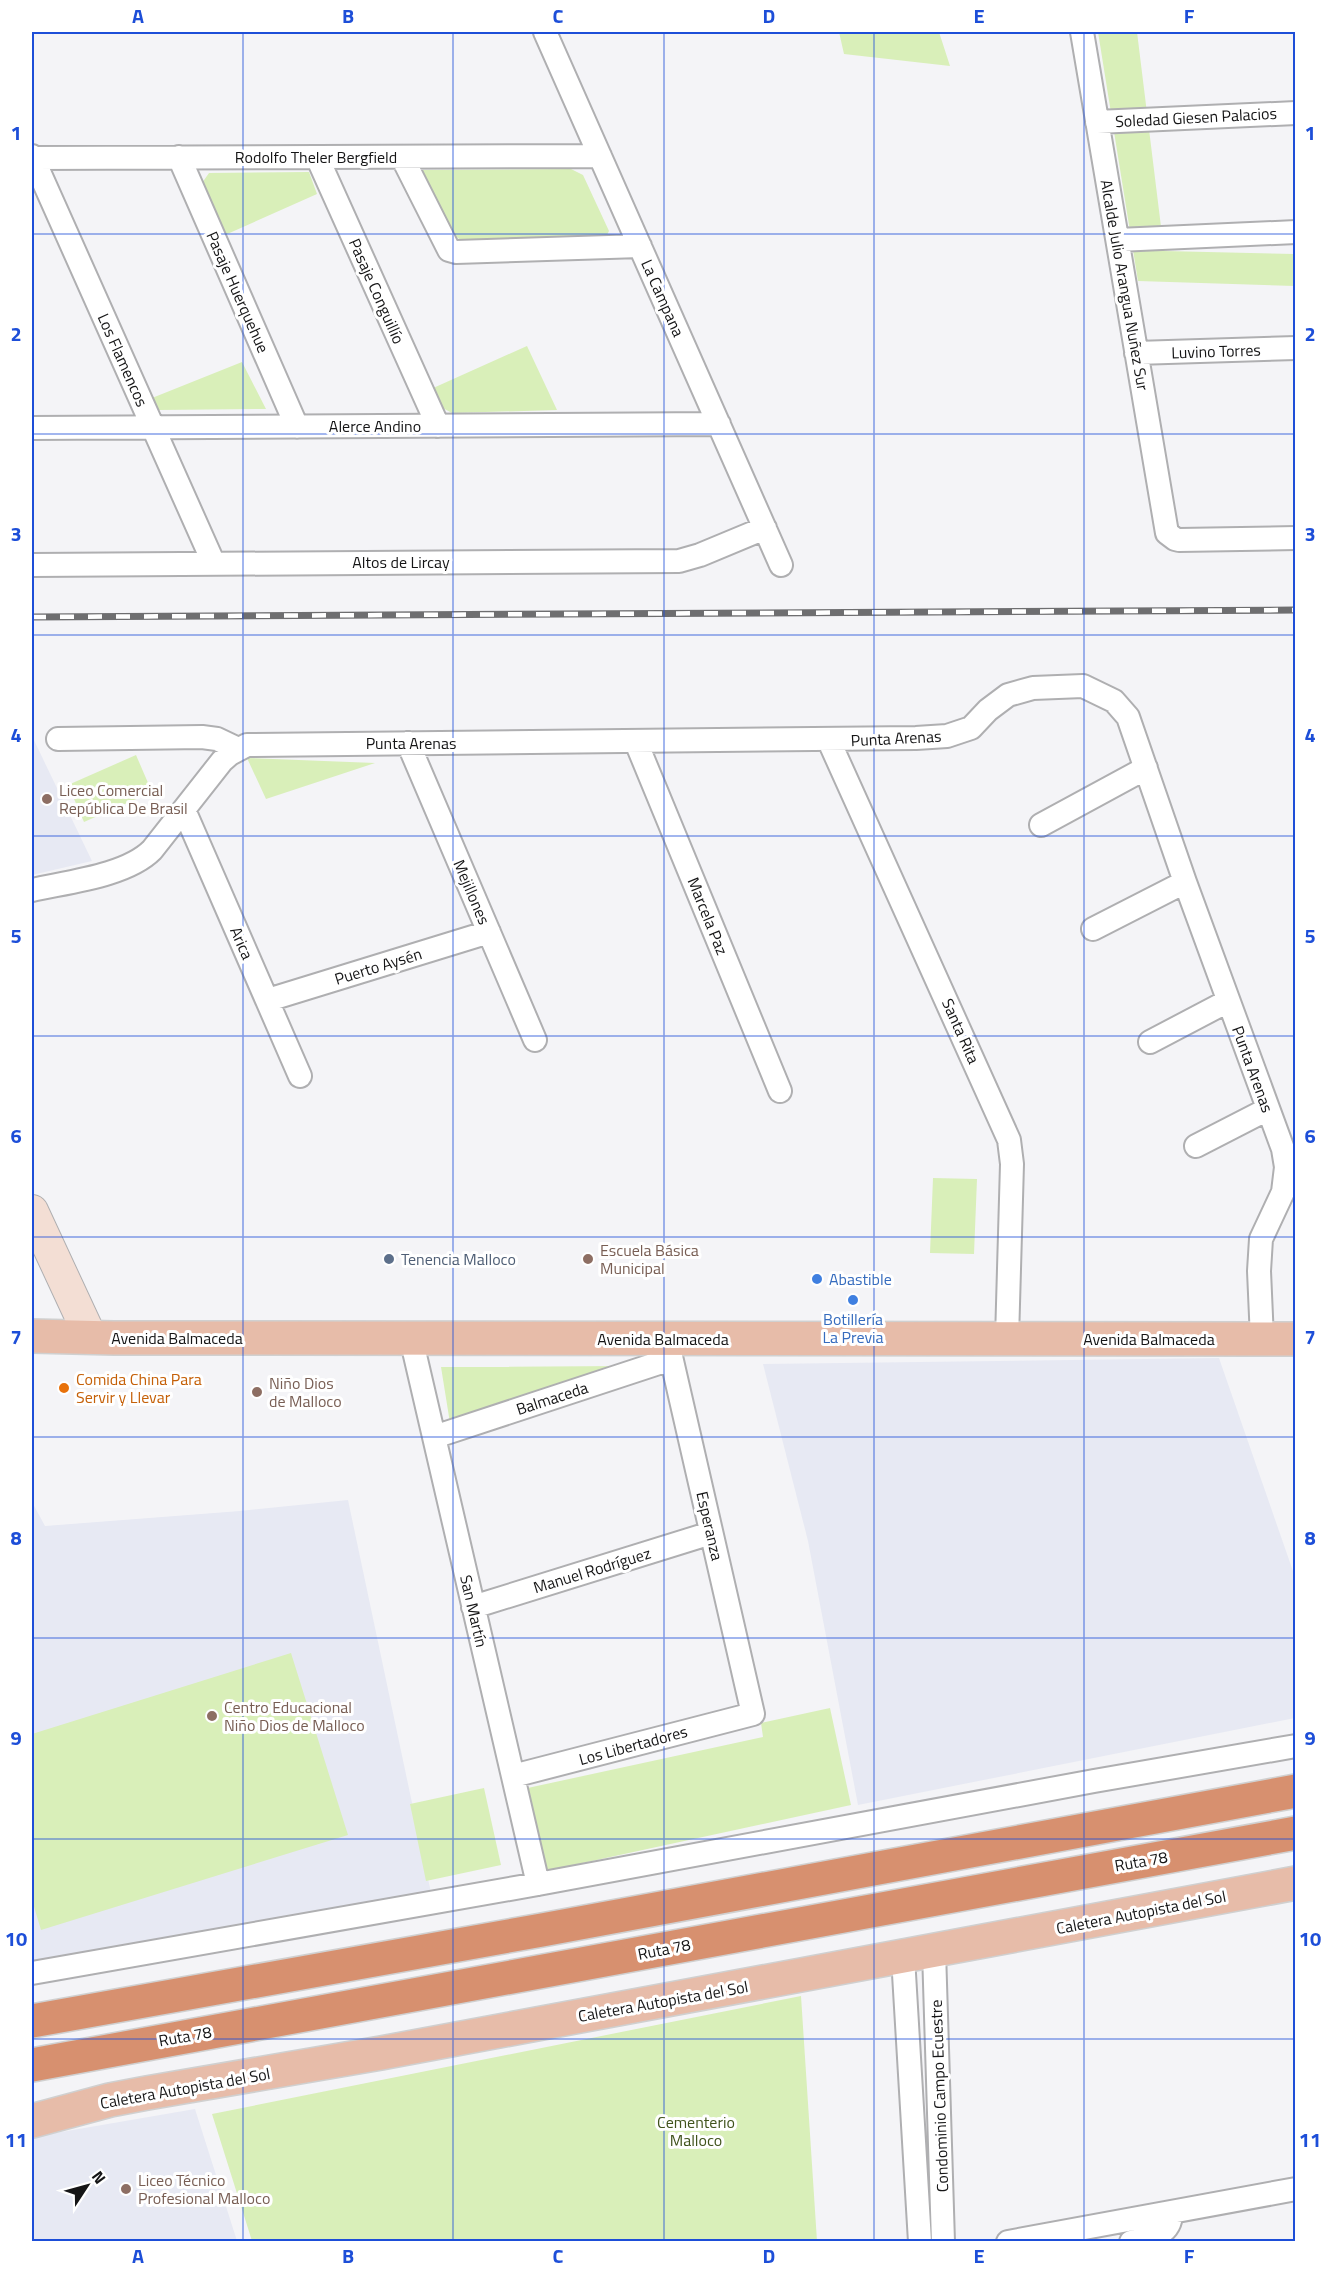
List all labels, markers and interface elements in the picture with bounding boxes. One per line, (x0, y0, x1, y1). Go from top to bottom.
text: A (132, 0, 144, 31)
text: B (342, 0, 354, 31)
text: C (553, 0, 564, 31)
text: D (763, 0, 775, 31)
text: E (973, 0, 985, 31)
text: F (1184, 0, 1195, 31)
street label: Soledad Giesen Palacios (1115, 101, 1277, 133)
text: 1 (10, 117, 22, 148)
text: 1 (1304, 117, 1316, 148)
street label: Rodolfo Theler Bergfield (235, 145, 397, 169)
street label: Alcalde Julio Arangua Nuñez Sur (1095, 178, 1155, 393)
street label: Pasaje Huerquehue (200, 227, 276, 357)
street label: Pasaje Conguillío (343, 234, 411, 348)
street label: La Campana (635, 255, 691, 341)
street label: Los Flamencos (92, 309, 154, 411)
text: 2 (10, 318, 22, 349)
text: 2 (1304, 318, 1316, 349)
street label: Luvino Torres (1171, 337, 1261, 365)
street label: Alerce Andino (329, 414, 421, 438)
text: 3 (10, 518, 22, 549)
text: 3 (1304, 518, 1316, 549)
street label: Altos de Lircay (352, 550, 450, 574)
text: 4 (10, 719, 22, 750)
text: 4 (1304, 719, 1316, 750)
street label: Punta Arenas (850, 724, 942, 752)
street label: Punta Arenas (366, 731, 456, 755)
place label: Liceo Comercial República De Brasil (59, 778, 188, 820)
marker: Liceo Comercial República De Brasil (40, 792, 54, 806)
street label: Mejillones (448, 856, 496, 928)
street label: Marcela Paz (682, 874, 734, 958)
text: 5 (10, 920, 22, 951)
text: 5 (1304, 920, 1316, 951)
street label: Arica (224, 923, 260, 963)
street label: Puerto Aysén (331, 941, 425, 991)
street label: Santa Rita (936, 994, 986, 1068)
street label: Punta Arenas (1226, 1022, 1280, 1116)
text: 6 (10, 1120, 22, 1151)
text: 6 (1304, 1120, 1316, 1151)
place label: Escuela Básica Municipal (600, 1238, 699, 1280)
place label: Tenencia Malloco (401, 1247, 516, 1271)
marker: Tenencia Malloco (382, 1252, 396, 1266)
marker: Escuela Básica Municipal (581, 1252, 595, 1266)
place label: Abastible (829, 1267, 892, 1291)
marker: Abastible (810, 1272, 824, 1286)
marker: Botillería La Previa (846, 1293, 860, 1307)
place label: Botillería La Previa (822, 1307, 884, 1349)
text: 7 (10, 1321, 22, 1352)
text: 7 (1304, 1321, 1316, 1352)
street label: Avenida Balmaceda (111, 1326, 243, 1350)
street label: Avenida Balmaceda (597, 1327, 729, 1351)
street label: Avenida Balmaceda (1083, 1327, 1215, 1351)
place label: Comida China Para Servir y Llevar (76, 1367, 202, 1409)
place label: Niño Dios de Malloco (269, 1371, 342, 1413)
street label: Balmaceda (513, 1375, 591, 1421)
marker: Comida China Para Servir y Llevar (57, 1381, 71, 1395)
marker: Niño Dios de Malloco (250, 1385, 264, 1399)
street label: Esperanza (690, 1489, 730, 1563)
text: 8 (10, 1522, 22, 1553)
text: 8 (1304, 1522, 1316, 1553)
street label: Manuel Rodríguez (530, 1541, 654, 1599)
street label: San Martín (454, 1572, 494, 1650)
place label: Centro Educacional Niño Dios de Malloco (224, 1695, 365, 1737)
marker: Centro Educacional Niño Dios de Malloco (205, 1709, 219, 1723)
street label: Los Libertadores (576, 1719, 690, 1771)
text: 9 (10, 1722, 22, 1753)
text: 9 (1304, 1722, 1316, 1753)
street label: Ruta 78 (1113, 1845, 1169, 1877)
street label: Caletera Autopista del Sol (1054, 1884, 1228, 1940)
text: 10 (5, 1923, 27, 1954)
text: 10 (1299, 1923, 1321, 1954)
street label: Ruta 78 (636, 1932, 693, 1966)
street label: Caletera Autopista del Sol (576, 1974, 750, 2028)
street label: Condominio Campo Ecuestre (924, 1999, 954, 2193)
street label: Ruta 78 (157, 2020, 213, 2052)
street label: Caletera Autopista del Sol (98, 2061, 272, 2115)
park label: Cementerio Malloco (657, 2110, 735, 2152)
text: 11 (5, 2124, 27, 2155)
text: 11 (1299, 2124, 1321, 2155)
north arrow (57, 2156, 117, 2216)
text: N (86, 2166, 112, 2189)
place label: Liceo Técnico Profesional Malloco (138, 2168, 270, 2210)
marker: Liceo Técnico Profesional Malloco (119, 2182, 133, 2196)
text: A (132, 2240, 144, 2271)
text: B (342, 2240, 354, 2271)
text: C (553, 2240, 564, 2271)
text: D (763, 2240, 775, 2271)
text: E (973, 2240, 985, 2271)
text: F (1184, 2240, 1195, 2271)

